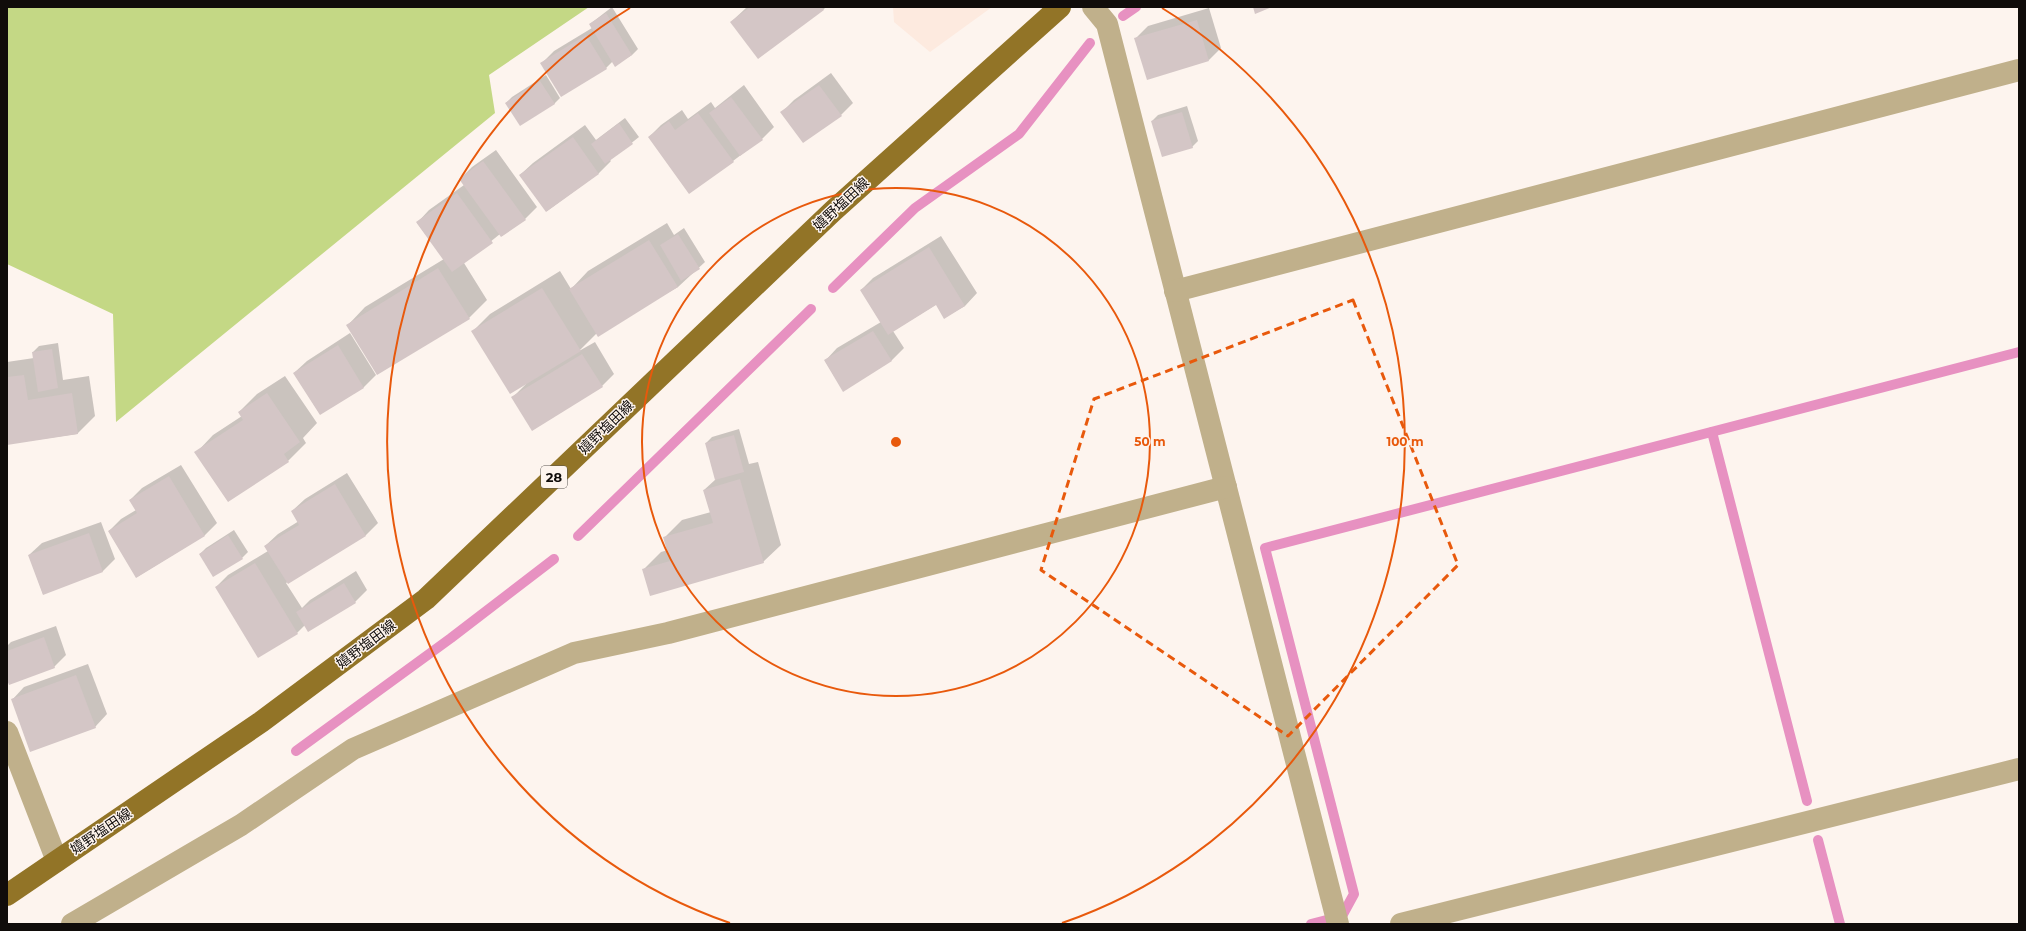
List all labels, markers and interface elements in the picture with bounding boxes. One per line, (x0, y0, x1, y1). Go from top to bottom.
street label: 嬉野塩田線 (809, 174, 873, 234)
street label: 嬉野塩田線 (575, 396, 637, 458)
text: 50 m (1134, 434, 1166, 449)
text: 100 m (1387, 434, 1423, 449)
centre of rings (889, 435, 903, 449)
road number: 28 (541, 466, 567, 488)
street label: 嬉野塩田線 (333, 616, 399, 672)
street label: 嬉野塩田線 (67, 804, 135, 858)

